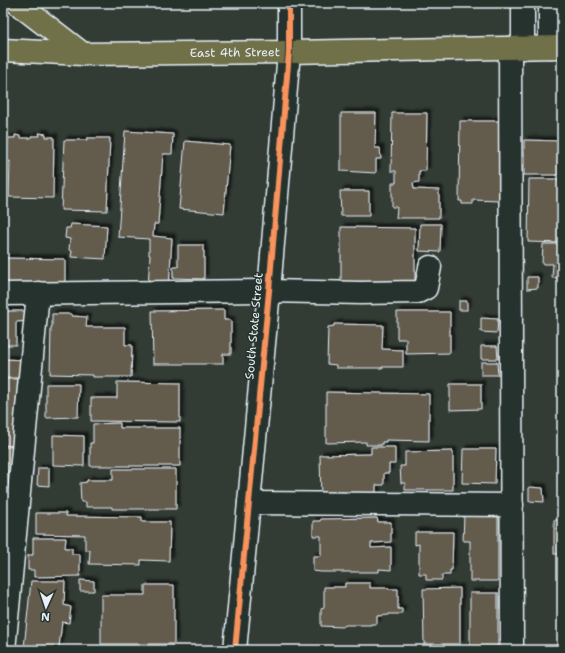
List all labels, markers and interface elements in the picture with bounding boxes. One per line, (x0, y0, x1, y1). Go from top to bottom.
street label: East 4th Street (190, 44, 280, 61)
street label: South State Street (241, 272, 267, 380)
north arrow (26, 587, 66, 627)
text: N (40, 609, 50, 624)

